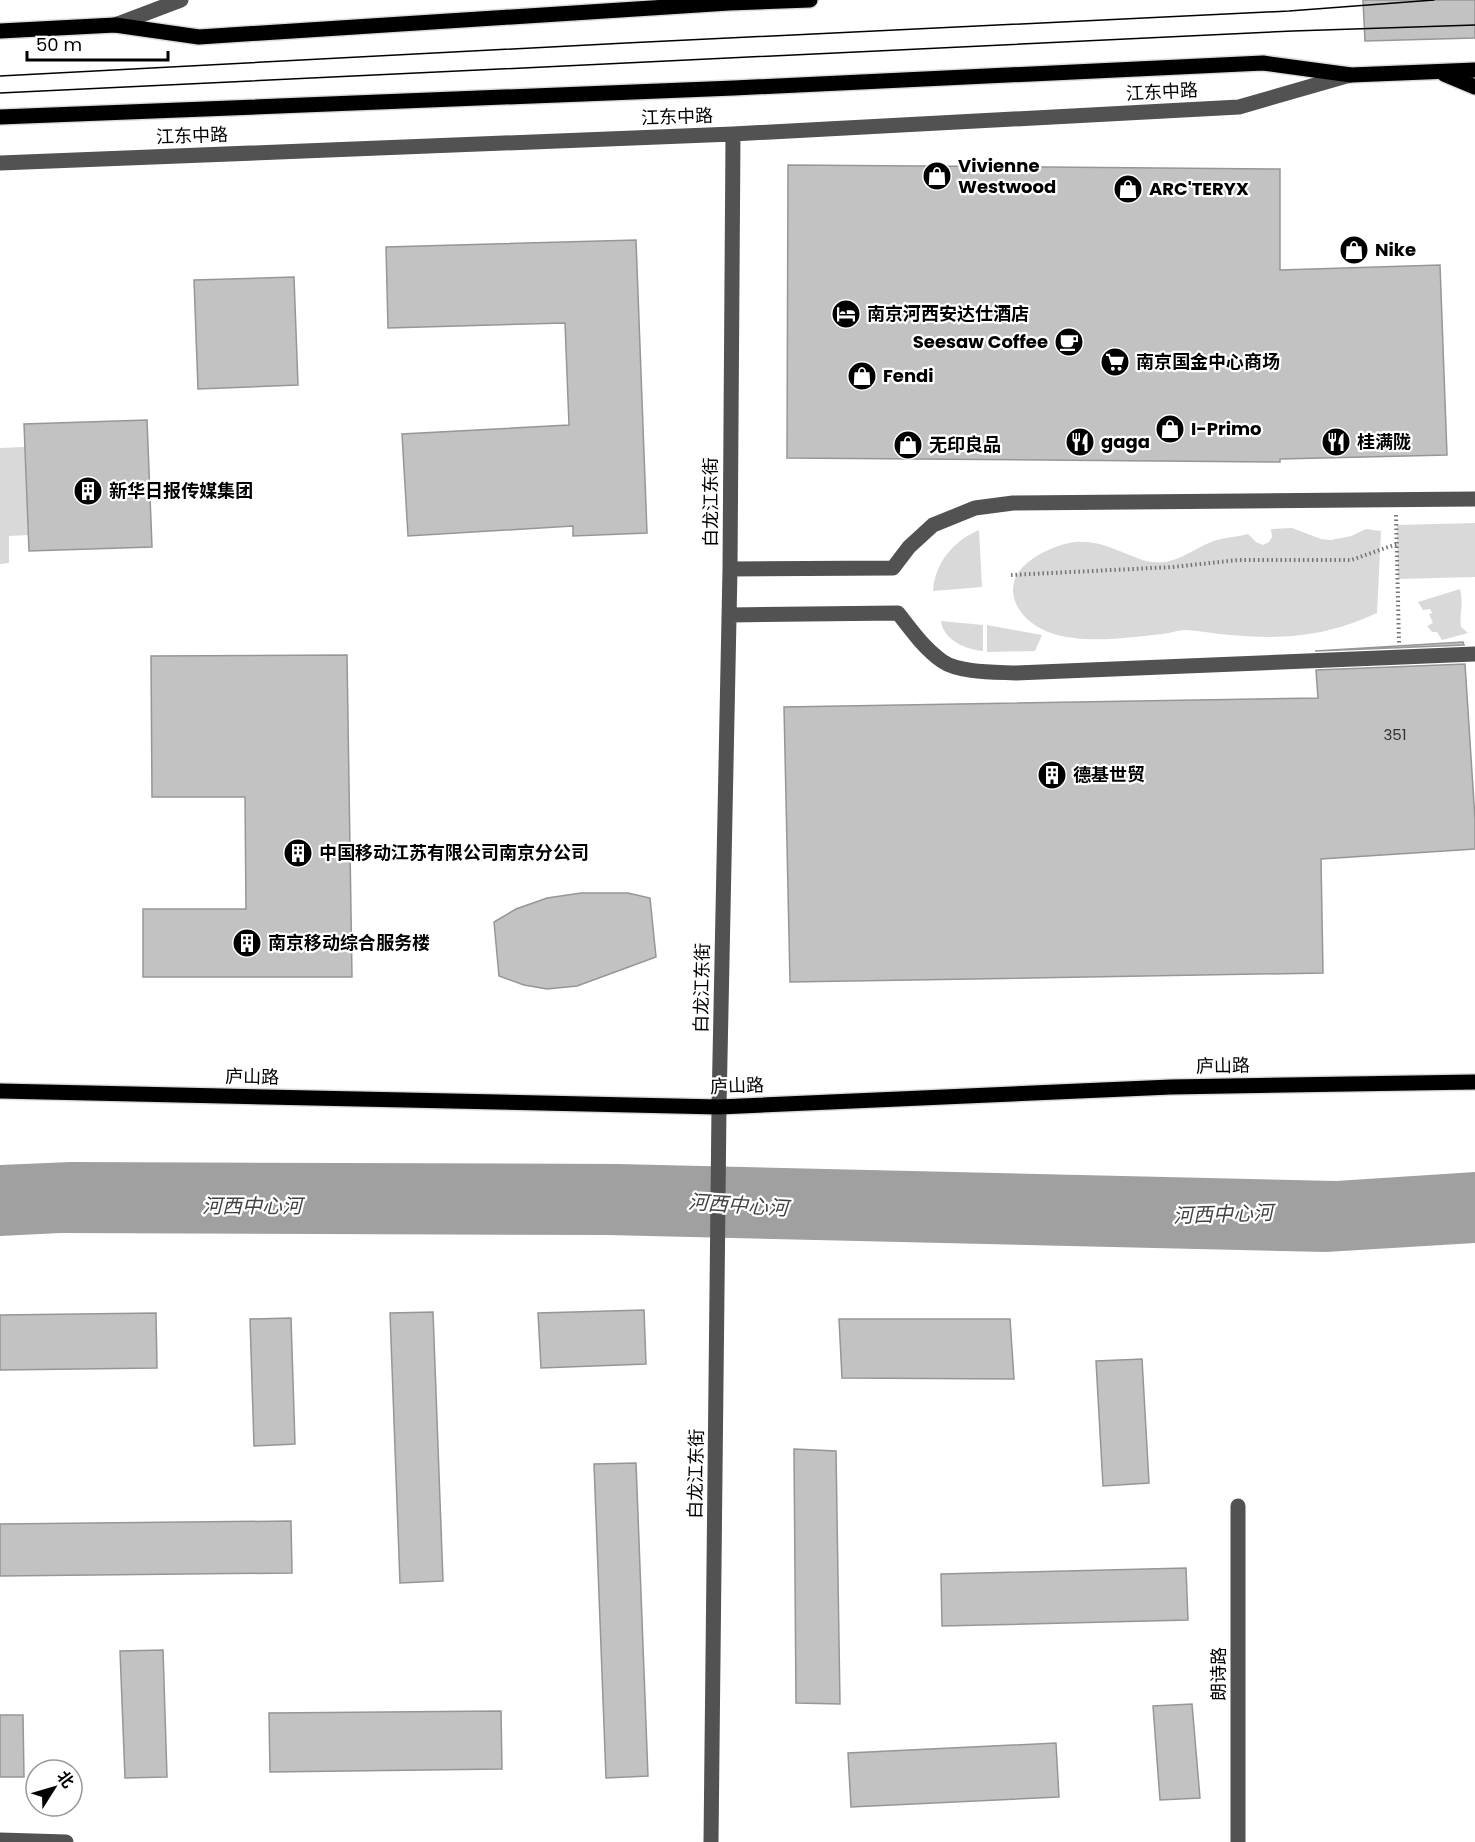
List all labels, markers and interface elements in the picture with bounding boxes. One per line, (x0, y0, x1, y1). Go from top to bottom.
scale bar (27, 24, 168, 62)
text: 50 m (36, 32, 82, 57)
street label: 江东中路 (1125, 77, 1199, 106)
street label: 江东中路 (641, 103, 713, 130)
street label: 江东中路 (156, 122, 228, 149)
place label: Vivienne Westwood (958, 153, 1056, 199)
shop icon: Vivienne Westwood (921, 160, 953, 192)
shop icon: ARC'TERYX (1112, 173, 1144, 205)
place label: ARC'TERYX (1149, 176, 1249, 201)
shop icon: Nike (1338, 234, 1370, 266)
place label: Nike (1375, 237, 1416, 262)
hotel icon: 南京河西安达仕酒店 (830, 298, 862, 330)
place label: 南京河西安达仕酒店 (867, 301, 1029, 326)
cafe icon: Seesaw Coffee (1053, 326, 1085, 358)
place label: Seesaw Coffee (913, 329, 1048, 354)
supermarket icon: 南京国金中心商场 (1099, 346, 1131, 378)
place label: 南京国金中心商场 (1136, 349, 1280, 374)
shop icon: Fendi (846, 360, 878, 392)
place label: Fendi (883, 363, 934, 388)
shop icon: I-Primo (1154, 413, 1186, 445)
place label: I-Primo (1191, 416, 1262, 441)
restaurant icon: gaga (1064, 426, 1096, 458)
restaurant icon: 桂满陇 (1320, 426, 1352, 458)
shop icon: 无印良品 (892, 429, 924, 461)
place label: gaga (1101, 429, 1150, 454)
place label: 桂满陇 (1357, 429, 1411, 454)
place label: 无印良品 (929, 432, 1001, 457)
street label: 白龙江东街 (698, 457, 723, 547)
building icon: 新华日报传媒集团 (72, 475, 104, 507)
place label: 新华日报传媒集团 (109, 478, 253, 503)
house number: 351 (1383, 724, 1407, 745)
building icon: 德基世贸 (1036, 759, 1068, 791)
place label: 德基世贸 (1073, 762, 1145, 787)
building icon: 中国移动江苏有限公司南京分公司 (282, 837, 314, 869)
place label: 中国移动江苏有限公司南京分公司 (319, 840, 589, 865)
building icon: 南京移动综合服务楼 (231, 927, 263, 959)
place label: 南京移动综合服务楼 (268, 930, 430, 955)
street label: 白龙江东街 (688, 943, 715, 1033)
street label: 庐山路 (1196, 1053, 1250, 1078)
street label: 庐山路 (225, 1064, 279, 1089)
street label: 庐山路 (710, 1072, 764, 1099)
water label: 河西中心河 (687, 1188, 793, 1223)
water label: 河西中心河 (202, 1192, 306, 1220)
water label: 河西中心河 (1173, 1198, 1277, 1230)
street label: 白龙江东街 (682, 1429, 709, 1519)
street label: 朗诗路 (1206, 1647, 1231, 1701)
north arrow (24, 1758, 84, 1818)
text: 北 (52, 1766, 80, 1793)

